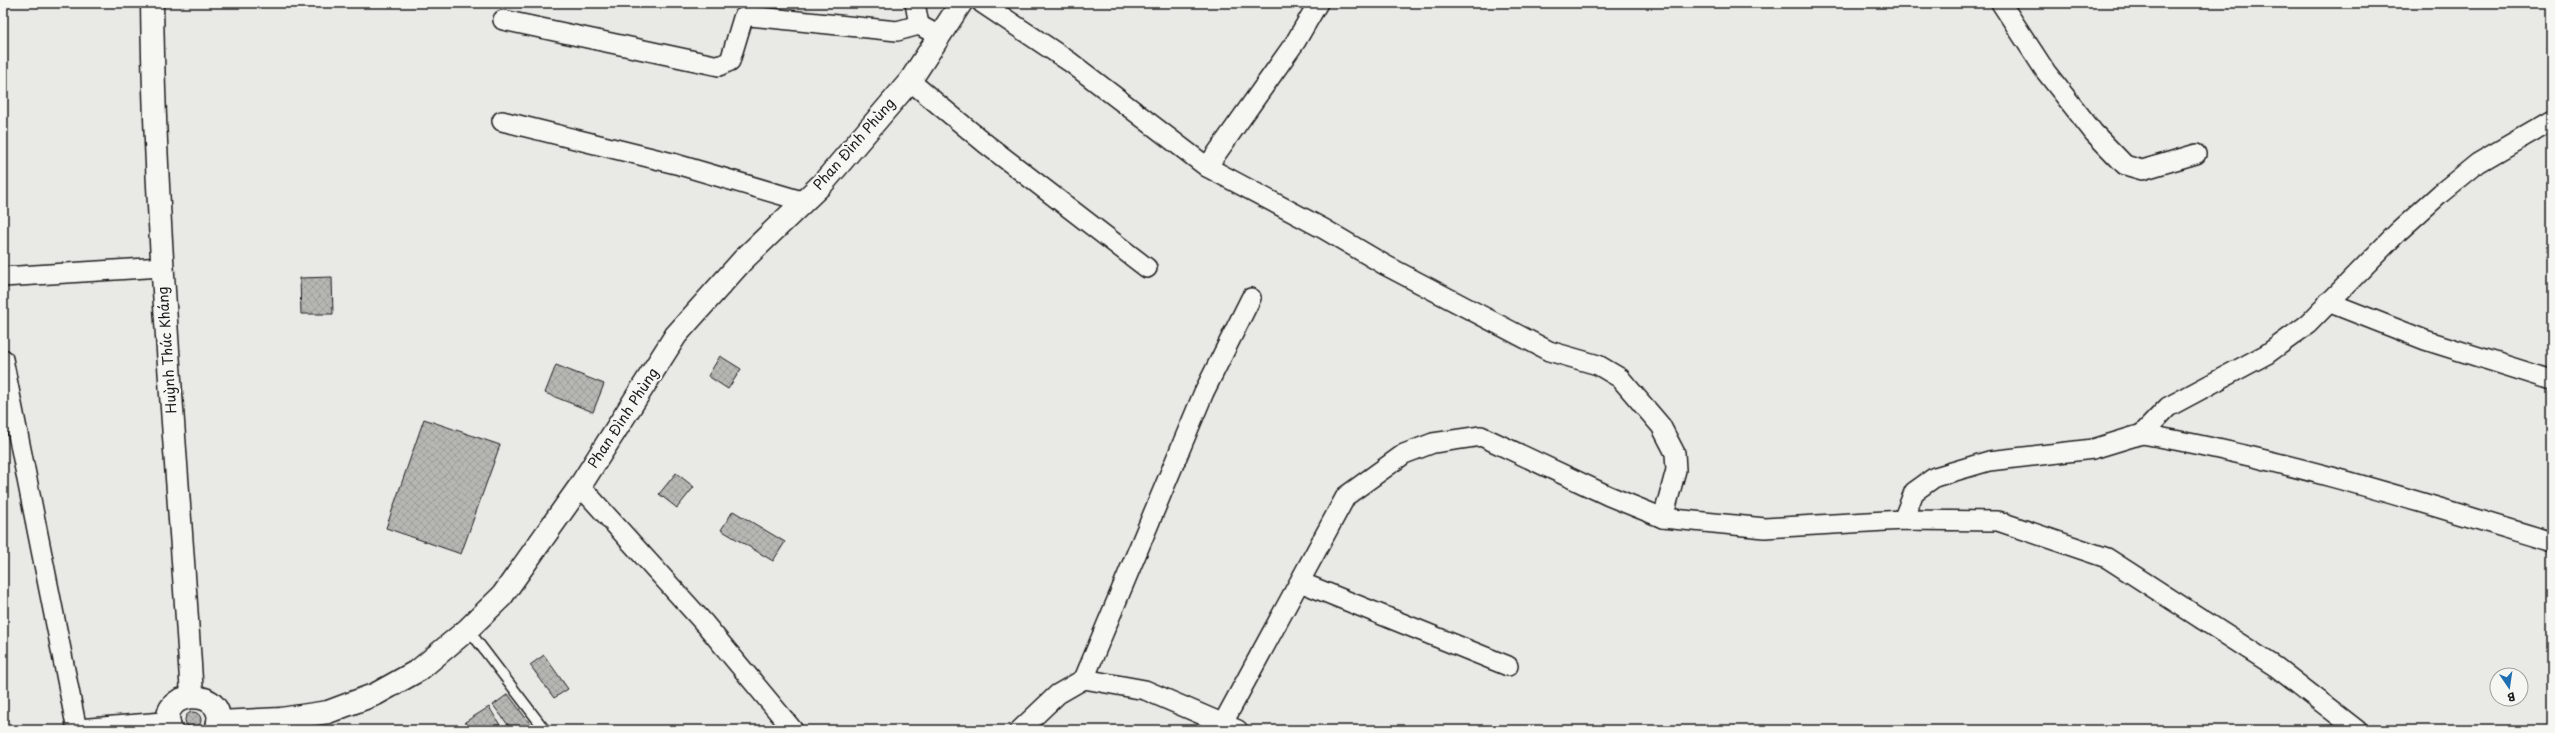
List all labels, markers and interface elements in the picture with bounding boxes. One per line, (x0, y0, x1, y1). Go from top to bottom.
street label: Phan Đình Phùng (808, 93, 900, 194)
street label: Huỳnh Thúc Kháng (152, 286, 181, 414)
street label: Phan Đình Phùng (582, 363, 663, 472)
north arrow (2489, 667, 2529, 707)
text: B (2505, 688, 2517, 706)

